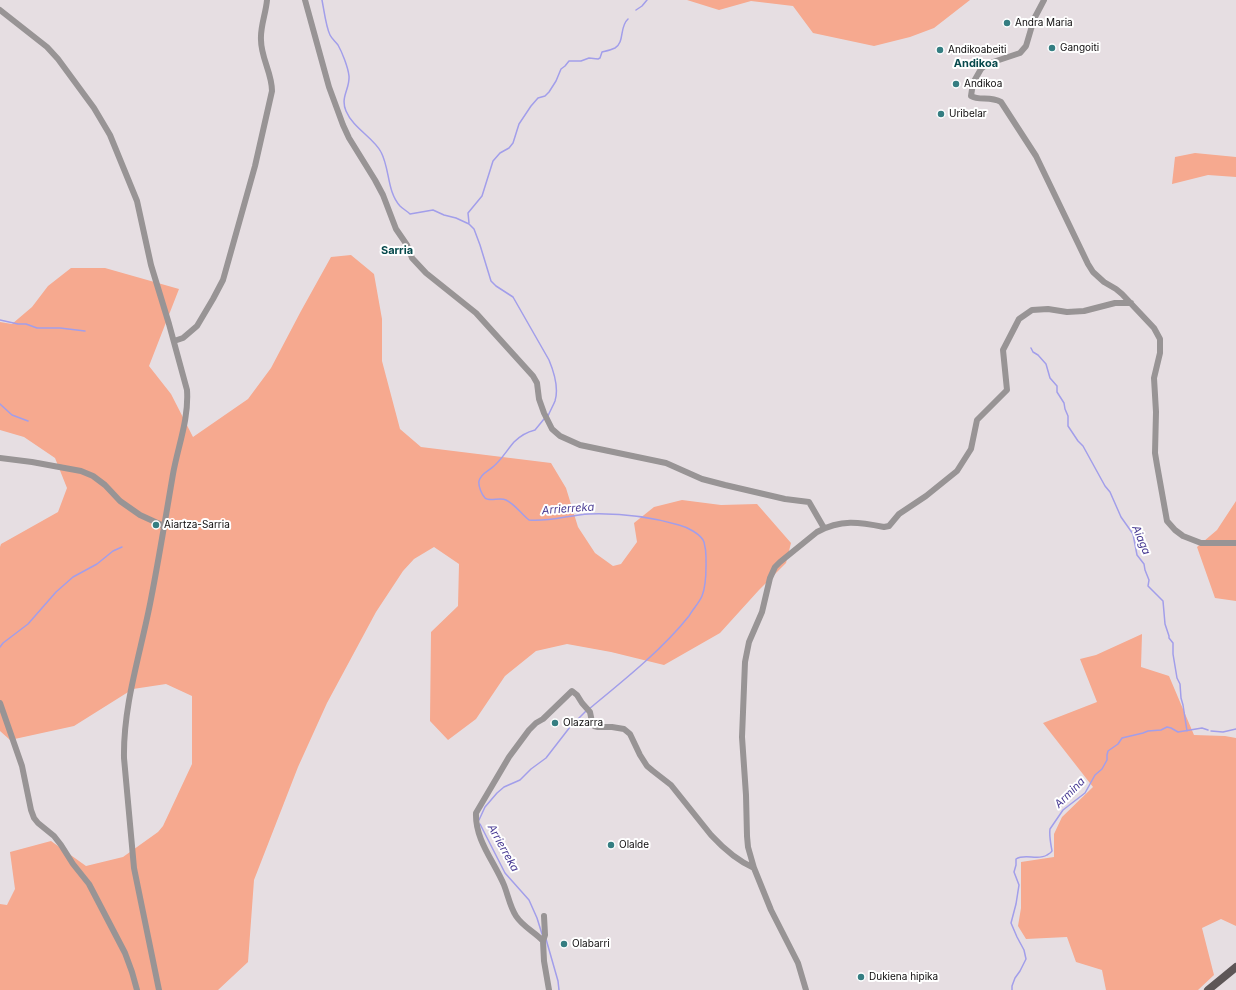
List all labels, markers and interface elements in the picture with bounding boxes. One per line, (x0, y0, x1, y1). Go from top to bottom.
place label: Andra Maria (1015, 17, 1073, 29)
marker: Andra Maria (1002, 18, 1012, 28)
place label: Gangoiti (1060, 42, 1099, 54)
marker: Gangoiti (1047, 43, 1057, 53)
place label: Andikoabeiti (948, 44, 1006, 56)
marker: Andikoabeiti (935, 45, 945, 55)
district label: Andikoa (954, 57, 998, 71)
place label: Andikoa (964, 78, 1002, 90)
marker: Andikoa (951, 79, 961, 89)
place label: Uribelar (949, 108, 987, 120)
marker: Uribelar (936, 109, 946, 119)
district label: Sarria (381, 244, 413, 258)
water label: Arrierreka (541, 501, 595, 517)
place label: Aiartza-Sarria (164, 519, 230, 531)
marker: Aiartza-Sarria (151, 520, 161, 530)
water label: Aiaga (1129, 523, 1153, 557)
place label: Olazarra (563, 717, 603, 729)
marker: Olazarra (550, 718, 560, 728)
water label: Armina (1052, 775, 1088, 811)
water label: Arrierreka (485, 822, 521, 874)
place label: Olalde (619, 839, 649, 851)
marker: Olalde (606, 840, 616, 850)
place label: Olabarri (572, 938, 610, 950)
marker: Olabarri (559, 939, 569, 949)
place label: Dukiena hipika (869, 971, 938, 983)
marker: Dukiena hipika (856, 972, 866, 982)

